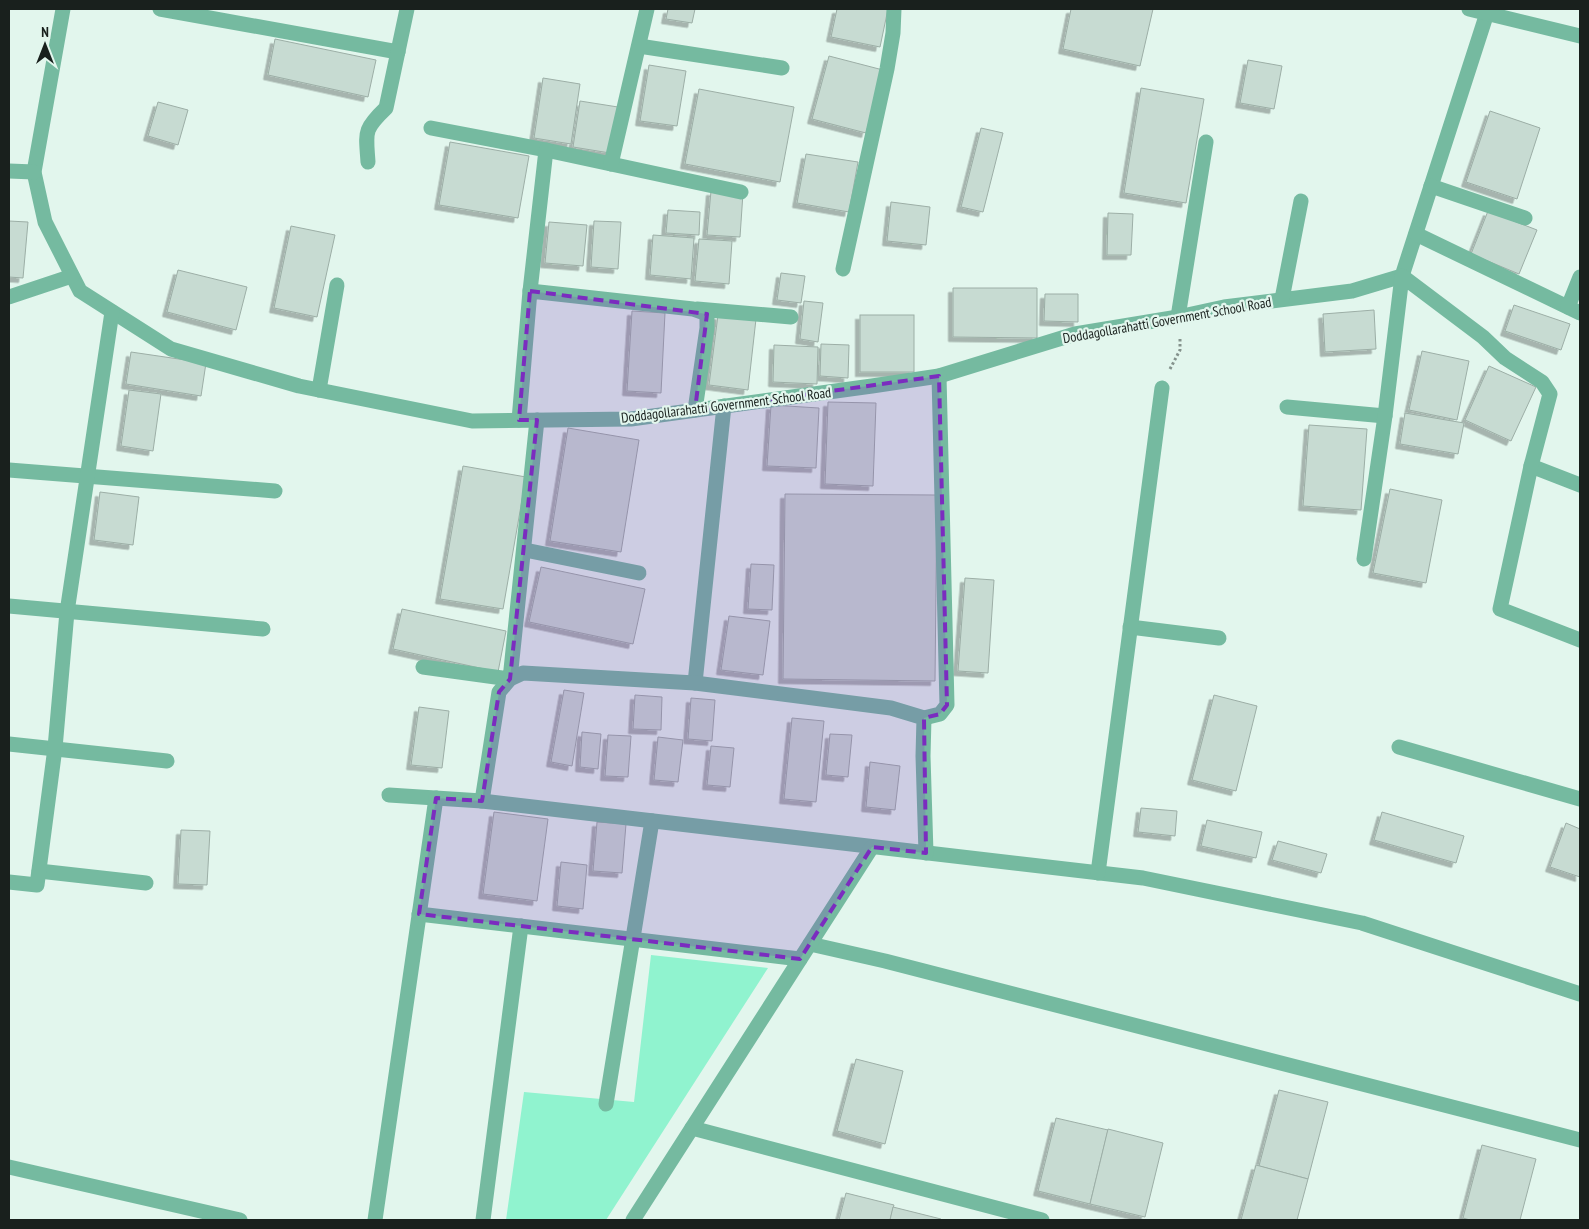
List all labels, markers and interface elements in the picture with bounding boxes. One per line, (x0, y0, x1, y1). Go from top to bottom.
north arrow (20, 20, 70, 70)
text: N (41, 23, 49, 41)
street label: Doddagollarahatti Government School Road (1061, 293, 1273, 347)
street label: Doddagollarahatti Government School Road (620, 383, 832, 427)

